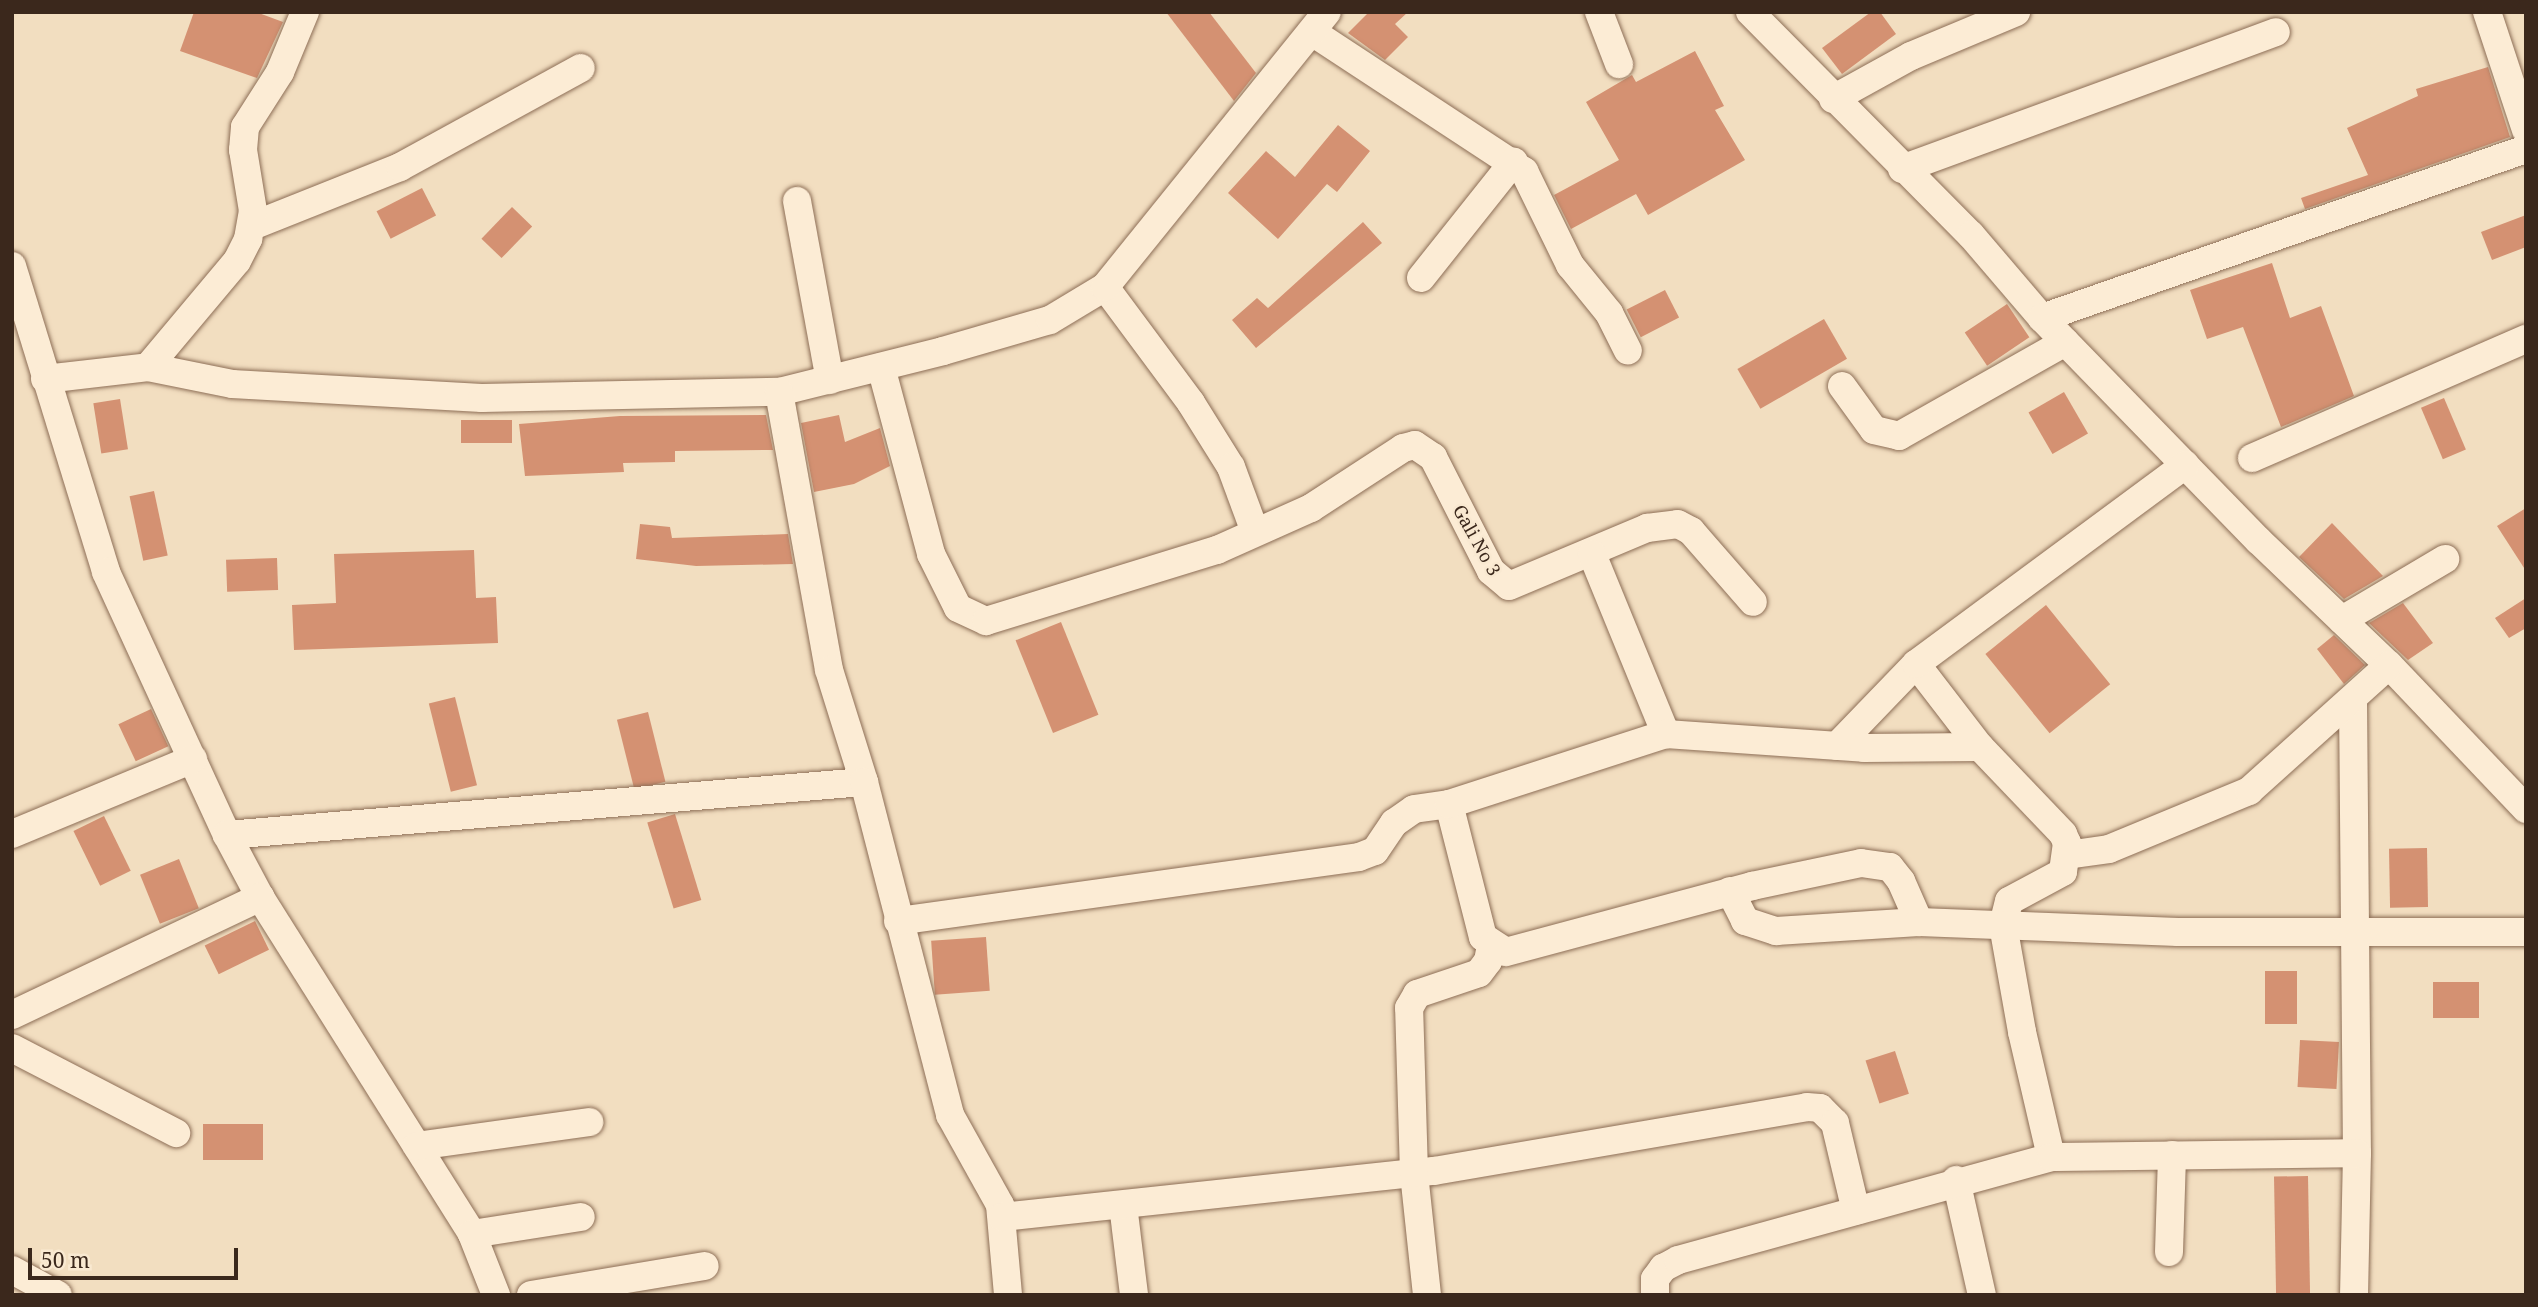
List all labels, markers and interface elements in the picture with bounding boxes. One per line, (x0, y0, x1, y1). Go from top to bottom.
street label: Gali No 3 (1449, 501, 1505, 579)
scale bar (32, 1234, 242, 1278)
text: 50 m (41, 1246, 90, 1274)

